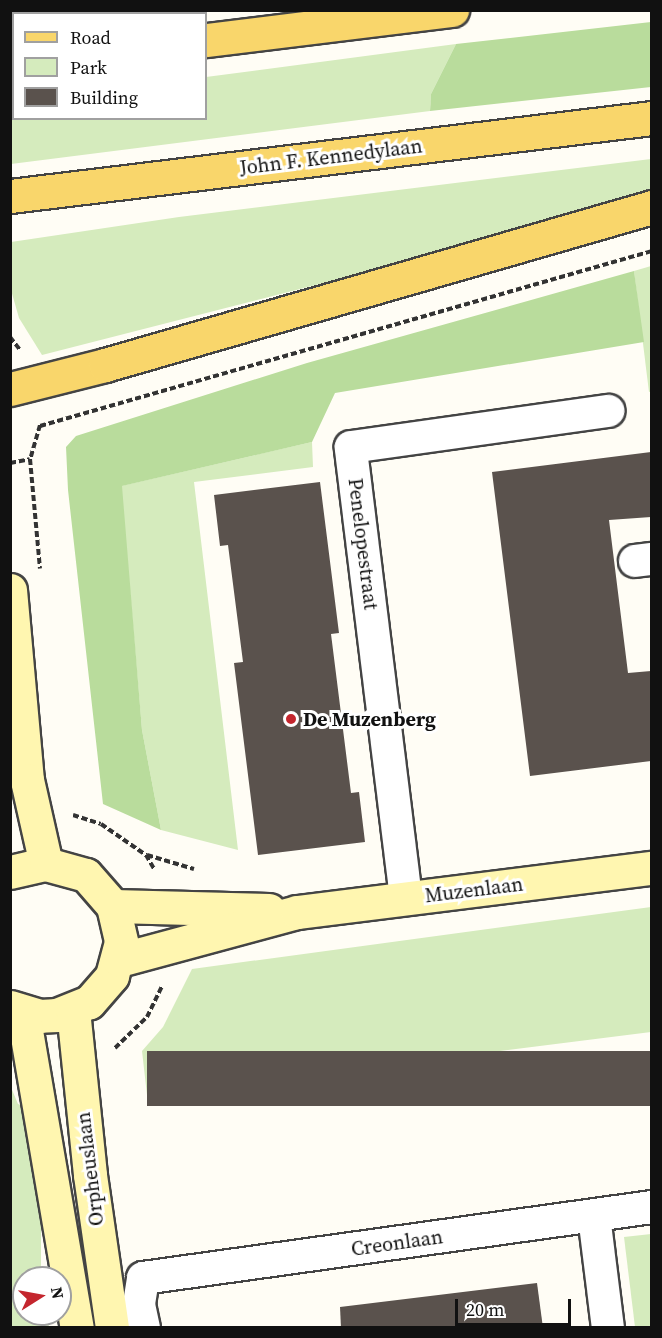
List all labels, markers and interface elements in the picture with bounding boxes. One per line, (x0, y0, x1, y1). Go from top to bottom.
legend (12, 12, 207, 120)
text: Road (70, 25, 111, 50)
text: Park (70, 55, 107, 80)
text: Building (70, 85, 138, 110)
street label: John F. Kennedylaan (238, 134, 424, 180)
street label: Penelopestraat (343, 477, 383, 611)
place label: De Muzenberg (303, 707, 436, 731)
marker: De Muzenberg (284, 712, 298, 726)
street label: Muzenlaan (423, 872, 525, 908)
street label: Orpheuslaan (71, 1111, 109, 1227)
street label: Creonlaan (350, 1225, 444, 1261)
north arrow (12, 1266, 72, 1326)
text: N (46, 1285, 70, 1301)
scale bar (458, 1287, 574, 1325)
text: 20 m (466, 1297, 504, 1322)

